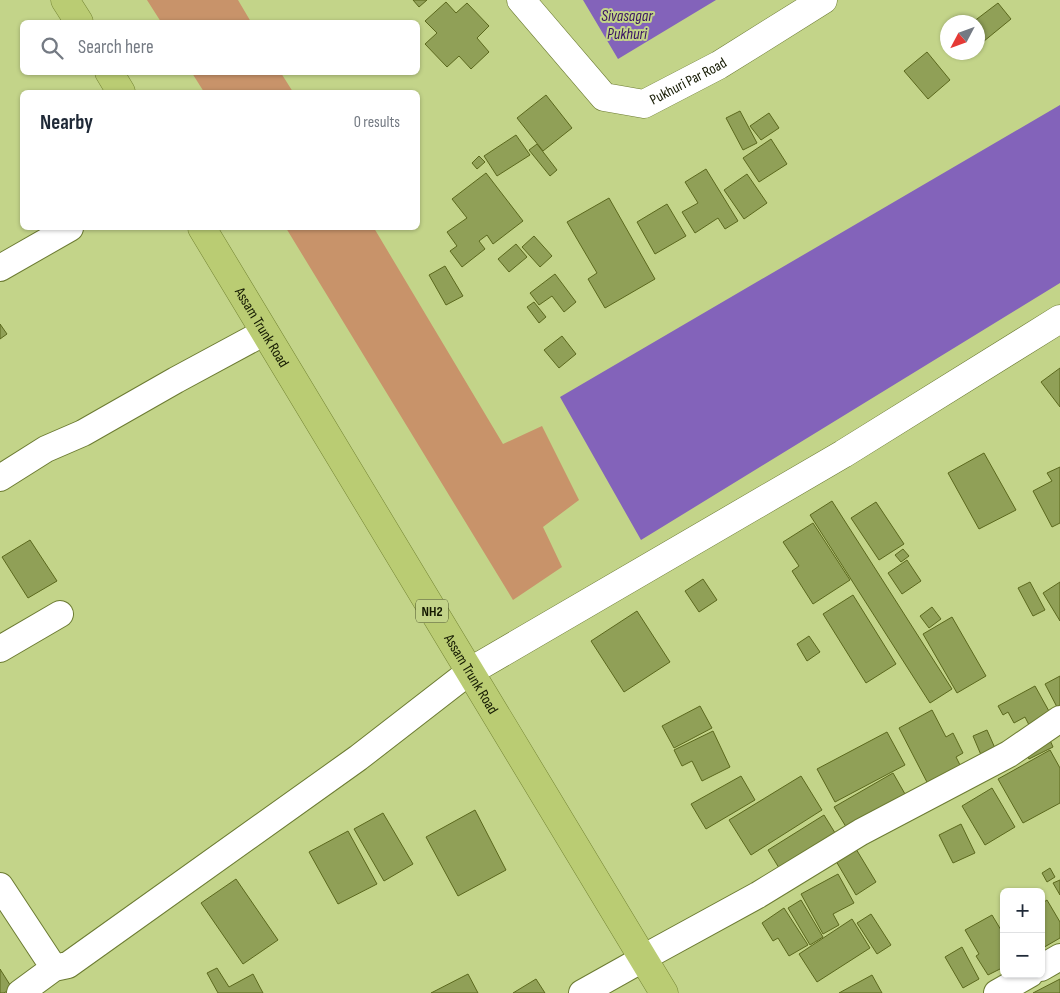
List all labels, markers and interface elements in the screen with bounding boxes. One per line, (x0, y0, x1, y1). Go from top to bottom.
water label: Sivasagar Pukhuri (601, 7, 653, 44)
north arrow (940, 15, 985, 60)
search box (20, 20, 420, 75)
icon: search (38, 34, 66, 62)
text: Search here (78, 36, 154, 59)
street label: Pukhuri Par Road (647, 53, 730, 109)
text: Nearby (40, 110, 93, 135)
text: 0 results (354, 113, 400, 132)
street label: Assam Trunk Road (230, 283, 293, 371)
road number: NH2 (416, 600, 448, 622)
street label: Assam Trunk Road (439, 630, 502, 718)
map controls (1000, 888, 1045, 978)
button: + (1000, 888, 1045, 933)
button: − (1000, 933, 1045, 978)

